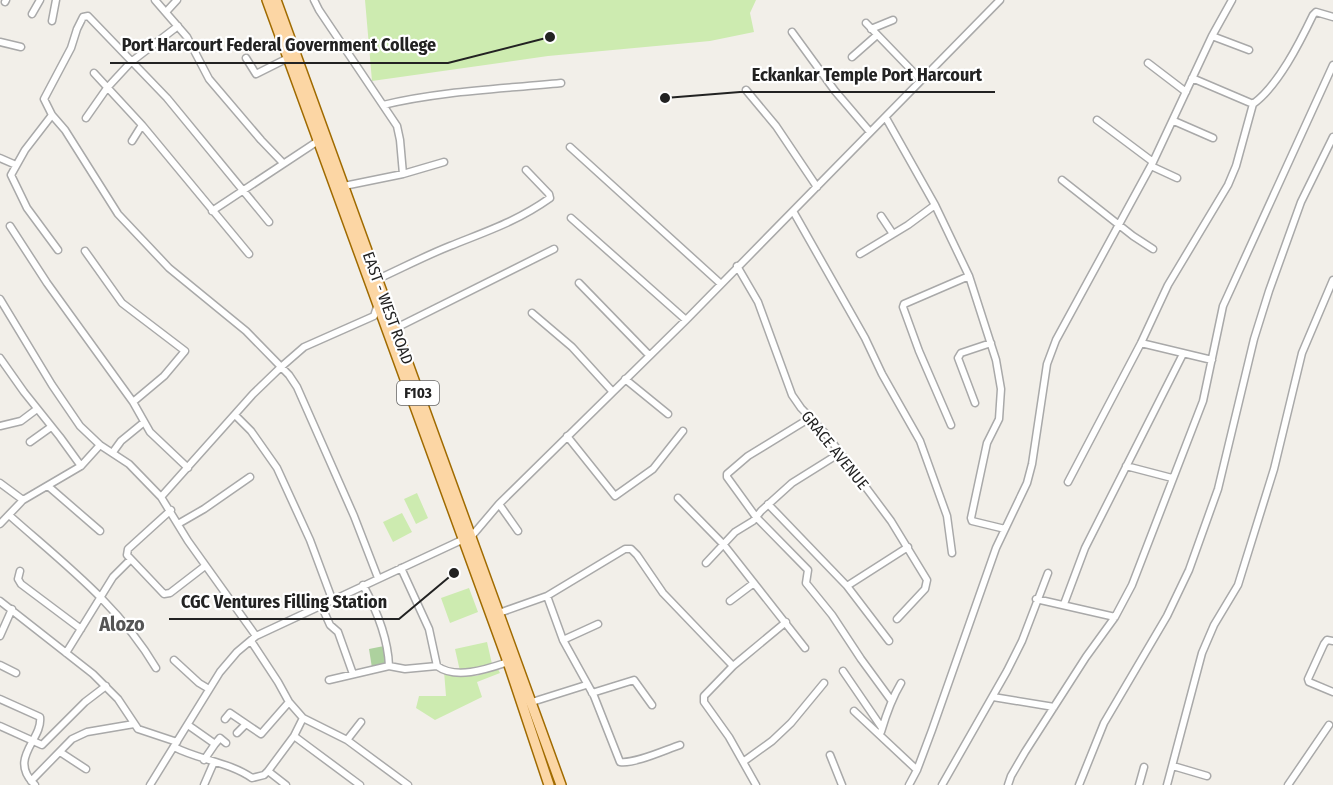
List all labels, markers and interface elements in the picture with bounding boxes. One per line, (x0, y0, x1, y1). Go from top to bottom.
callout: Port Harcourt Federal Government College (110, 27, 448, 63)
text: Port Harcourt Federal Government College (122, 34, 436, 56)
callout: Eckankar Temple Port Harcourt (740, 56, 995, 92)
text: Eckankar Temple Port Harcourt (752, 64, 983, 86)
street label: EAST - WEST ROAD (359, 249, 417, 367)
road number: F103 (397, 381, 439, 405)
street label: GRACE AVENUE (797, 407, 873, 493)
callout: CGC Ventures Filling Station (169, 583, 399, 619)
text: CGC Ventures Filling Station (181, 591, 387, 613)
district label: Alozo (98, 612, 145, 636)

